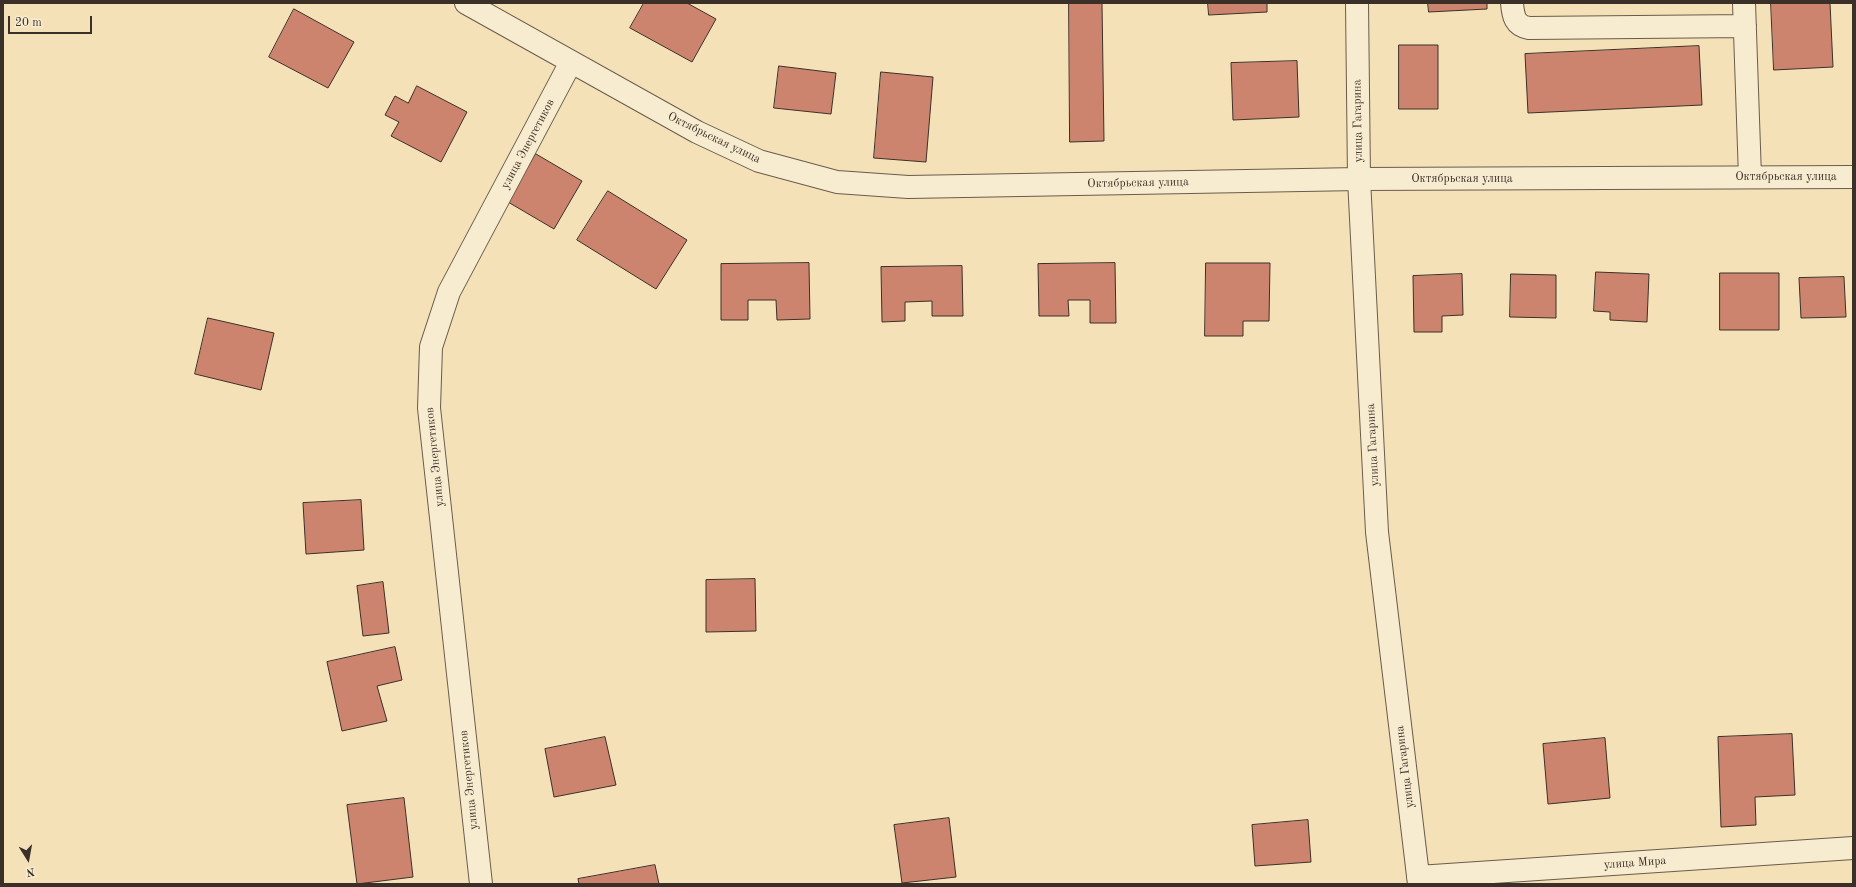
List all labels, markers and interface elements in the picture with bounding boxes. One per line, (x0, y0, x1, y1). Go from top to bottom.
scale bar (10, 8, 94, 34)
text: 20 m (15, 17, 42, 29)
street label: улица Гагарина (1350, 79, 1366, 163)
street label: улица Энергетиков (498, 96, 558, 192)
street label: Октябрьская улица (665, 109, 763, 167)
street label: Октябрьская улица (1735, 170, 1837, 184)
street label: Октябрьская улица (1411, 172, 1513, 186)
street label: Октябрьская улица (1087, 175, 1189, 191)
street label: улица Гагарина (1364, 403, 1382, 487)
street label: улица Энергетиков (423, 407, 447, 507)
street label: улица Гагарина (1393, 725, 1417, 809)
street label: улица Энергетиков (457, 730, 481, 830)
north arrow (8, 839, 48, 879)
street label: улица Мира (1603, 854, 1667, 872)
text: N (25, 865, 36, 877)

